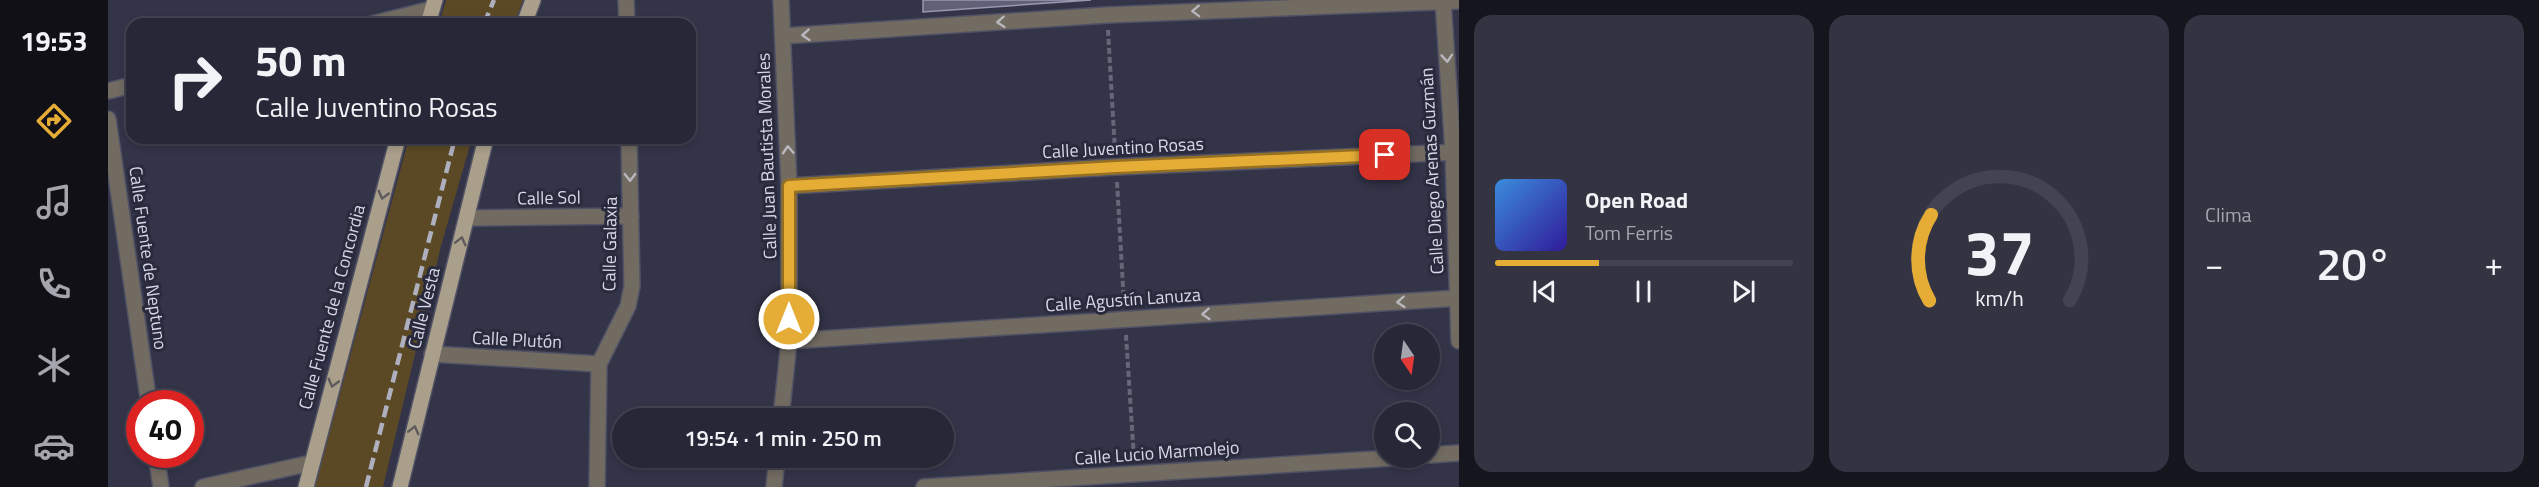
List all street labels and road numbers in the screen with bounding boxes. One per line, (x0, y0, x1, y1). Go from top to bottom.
street label: Calle Juan Bautista Morales (749, 52, 784, 260)
street label: Calle Diego Arenas Guzmán (1413, 67, 1450, 275)
street label: Calle Juventino Rosas (1042, 130, 1204, 165)
street label: Calle Fuente de Neptuno (122, 164, 175, 351)
street label: Calle Sol (517, 183, 581, 212)
street label: Calle Galaxia (595, 196, 624, 292)
street label: Calle Fuente de la Concordia (291, 201, 372, 412)
street label: Calle Vesta (400, 264, 447, 351)
street label: Calle Agustín Lanuza (1044, 281, 1202, 318)
street label: Calle Plutón (471, 324, 563, 355)
street label: Calle Lucio Marmolejo (1074, 433, 1240, 472)

